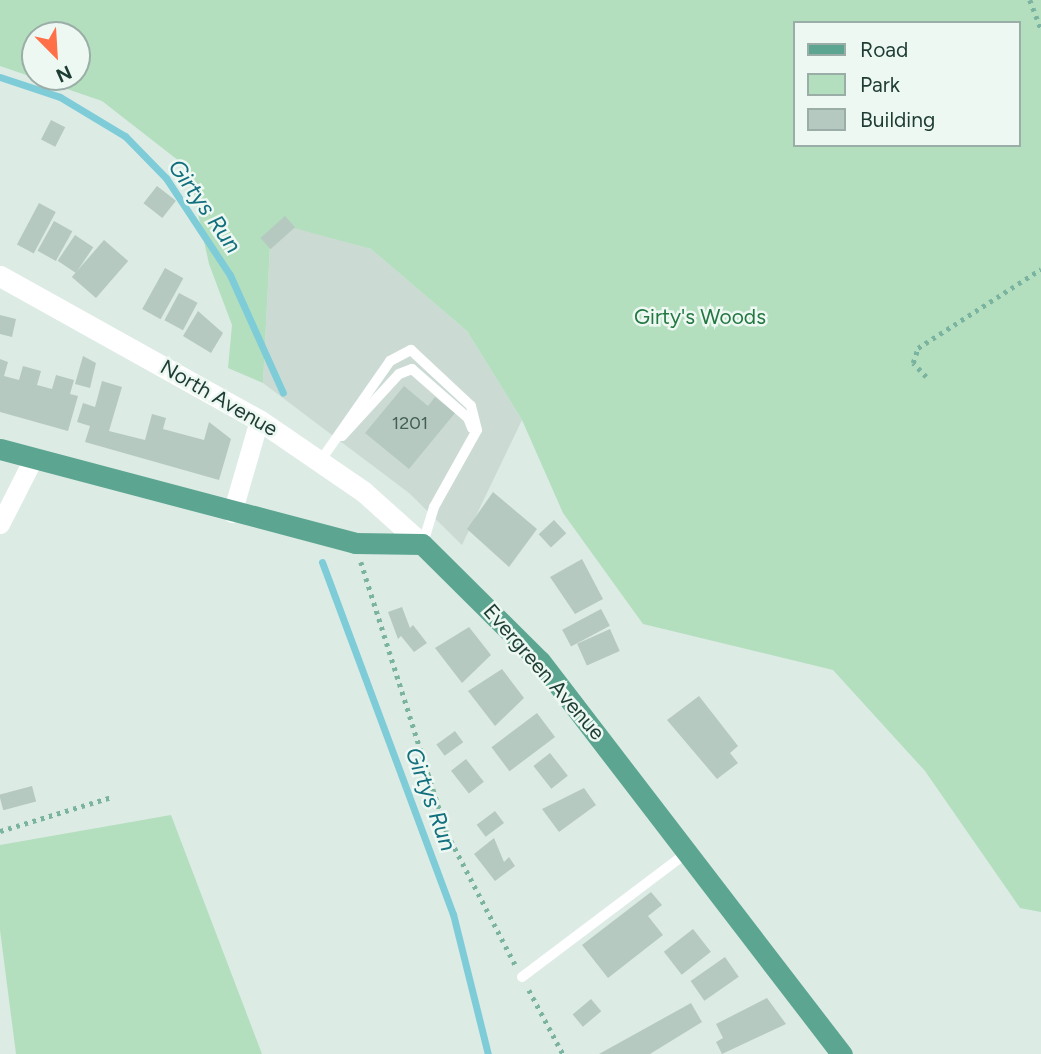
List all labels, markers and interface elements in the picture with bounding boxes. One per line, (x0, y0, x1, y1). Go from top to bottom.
north arrow (21, 21, 91, 91)
legend (792, 21, 1020, 147)
text: Road (860, 37, 908, 62)
text: N (53, 60, 75, 87)
text: Park (860, 72, 900, 97)
text: Building (860, 107, 935, 132)
water label: Girtys Run (163, 154, 247, 258)
park label: Girty's Woods (634, 304, 766, 330)
street label: North Avenue (156, 354, 282, 442)
house number: 1201 (392, 412, 428, 434)
street label: Evergreen Avenue (478, 599, 610, 745)
water label: Girtys Run (400, 743, 462, 855)

